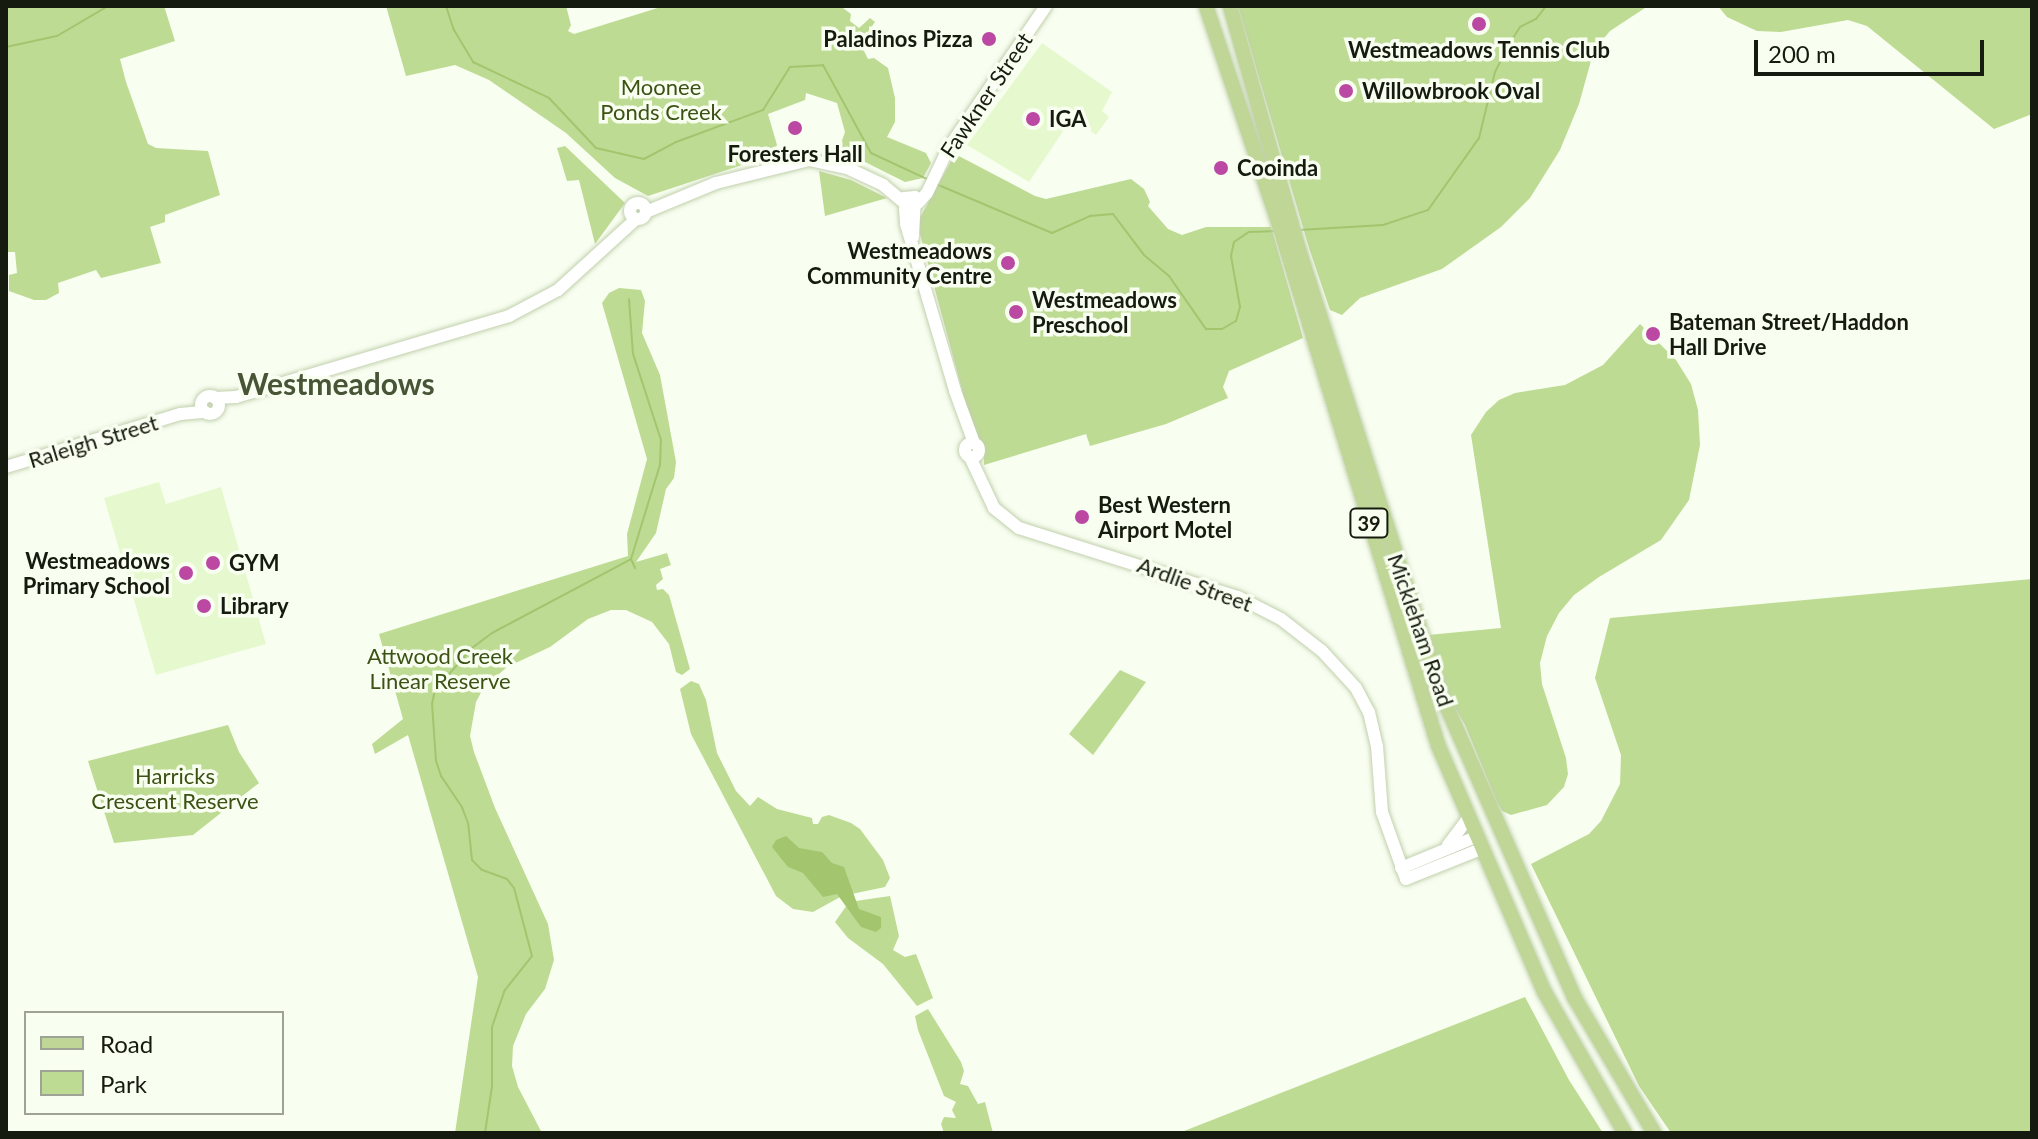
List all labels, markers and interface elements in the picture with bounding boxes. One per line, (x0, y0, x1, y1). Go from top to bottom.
marker: Westmeadows Tennis Club (1470, 15, 1488, 33)
scale bar (1758, 24, 1988, 74)
place label: Paladinos Pizza (823, 26, 973, 52)
street label: Fawkner Street (934, 27, 1038, 163)
marker: Paladinos Pizza (980, 30, 998, 48)
place label: Westmeadows Tennis Club (1348, 37, 1610, 63)
text: 200 m (1768, 39, 1836, 68)
park label: Moonee Ponds Creek (600, 73, 722, 124)
place label: Willowbrook Oval (1362, 78, 1540, 104)
marker: Willowbrook Oval (1337, 82, 1355, 100)
place label: IGA (1049, 106, 1087, 132)
marker: IGA (1024, 110, 1042, 128)
marker: Foresters Hall (786, 119, 804, 137)
place label: Foresters Hall (727, 141, 863, 167)
place label: Cooinda (1237, 155, 1318, 181)
marker: Cooinda (1212, 159, 1230, 177)
place label: Westmeadows Community Centre (807, 237, 992, 288)
marker: Westmeadows Community Centre (999, 254, 1017, 272)
place label: Westmeadows Preschool (1032, 286, 1177, 338)
marker: Westmeadows Preschool (1007, 303, 1025, 321)
place label: Bateman Street/Haddon Hall Drive (1669, 308, 1909, 360)
marker: Bateman Street/Haddon Hall Drive (1644, 325, 1662, 343)
district label: Westmeadows (237, 365, 435, 401)
street label: Raleigh Street (25, 409, 161, 473)
place label: Best Western Airport Motel (1098, 491, 1232, 542)
road number: 39 (1349, 507, 1389, 539)
marker: Best Western Airport Motel (1073, 508, 1091, 526)
place label: Westmeadows Primary School (22, 547, 170, 598)
place label: GYM (229, 550, 280, 576)
street label: Mickleham Road (1383, 550, 1459, 710)
street label: Ardlie Street (1134, 551, 1256, 617)
marker: GYM (204, 554, 222, 572)
marker: Westmeadows Primary School (177, 564, 195, 582)
place label: Library (220, 593, 289, 619)
marker: Library (195, 597, 213, 615)
park label: Attwood Creek Linear Reserve (367, 642, 513, 694)
park label: Harricks Crescent Reserve (91, 762, 259, 814)
legend (24, 1011, 284, 1115)
text: Road (100, 1029, 153, 1058)
text: Park (100, 1069, 147, 1098)

